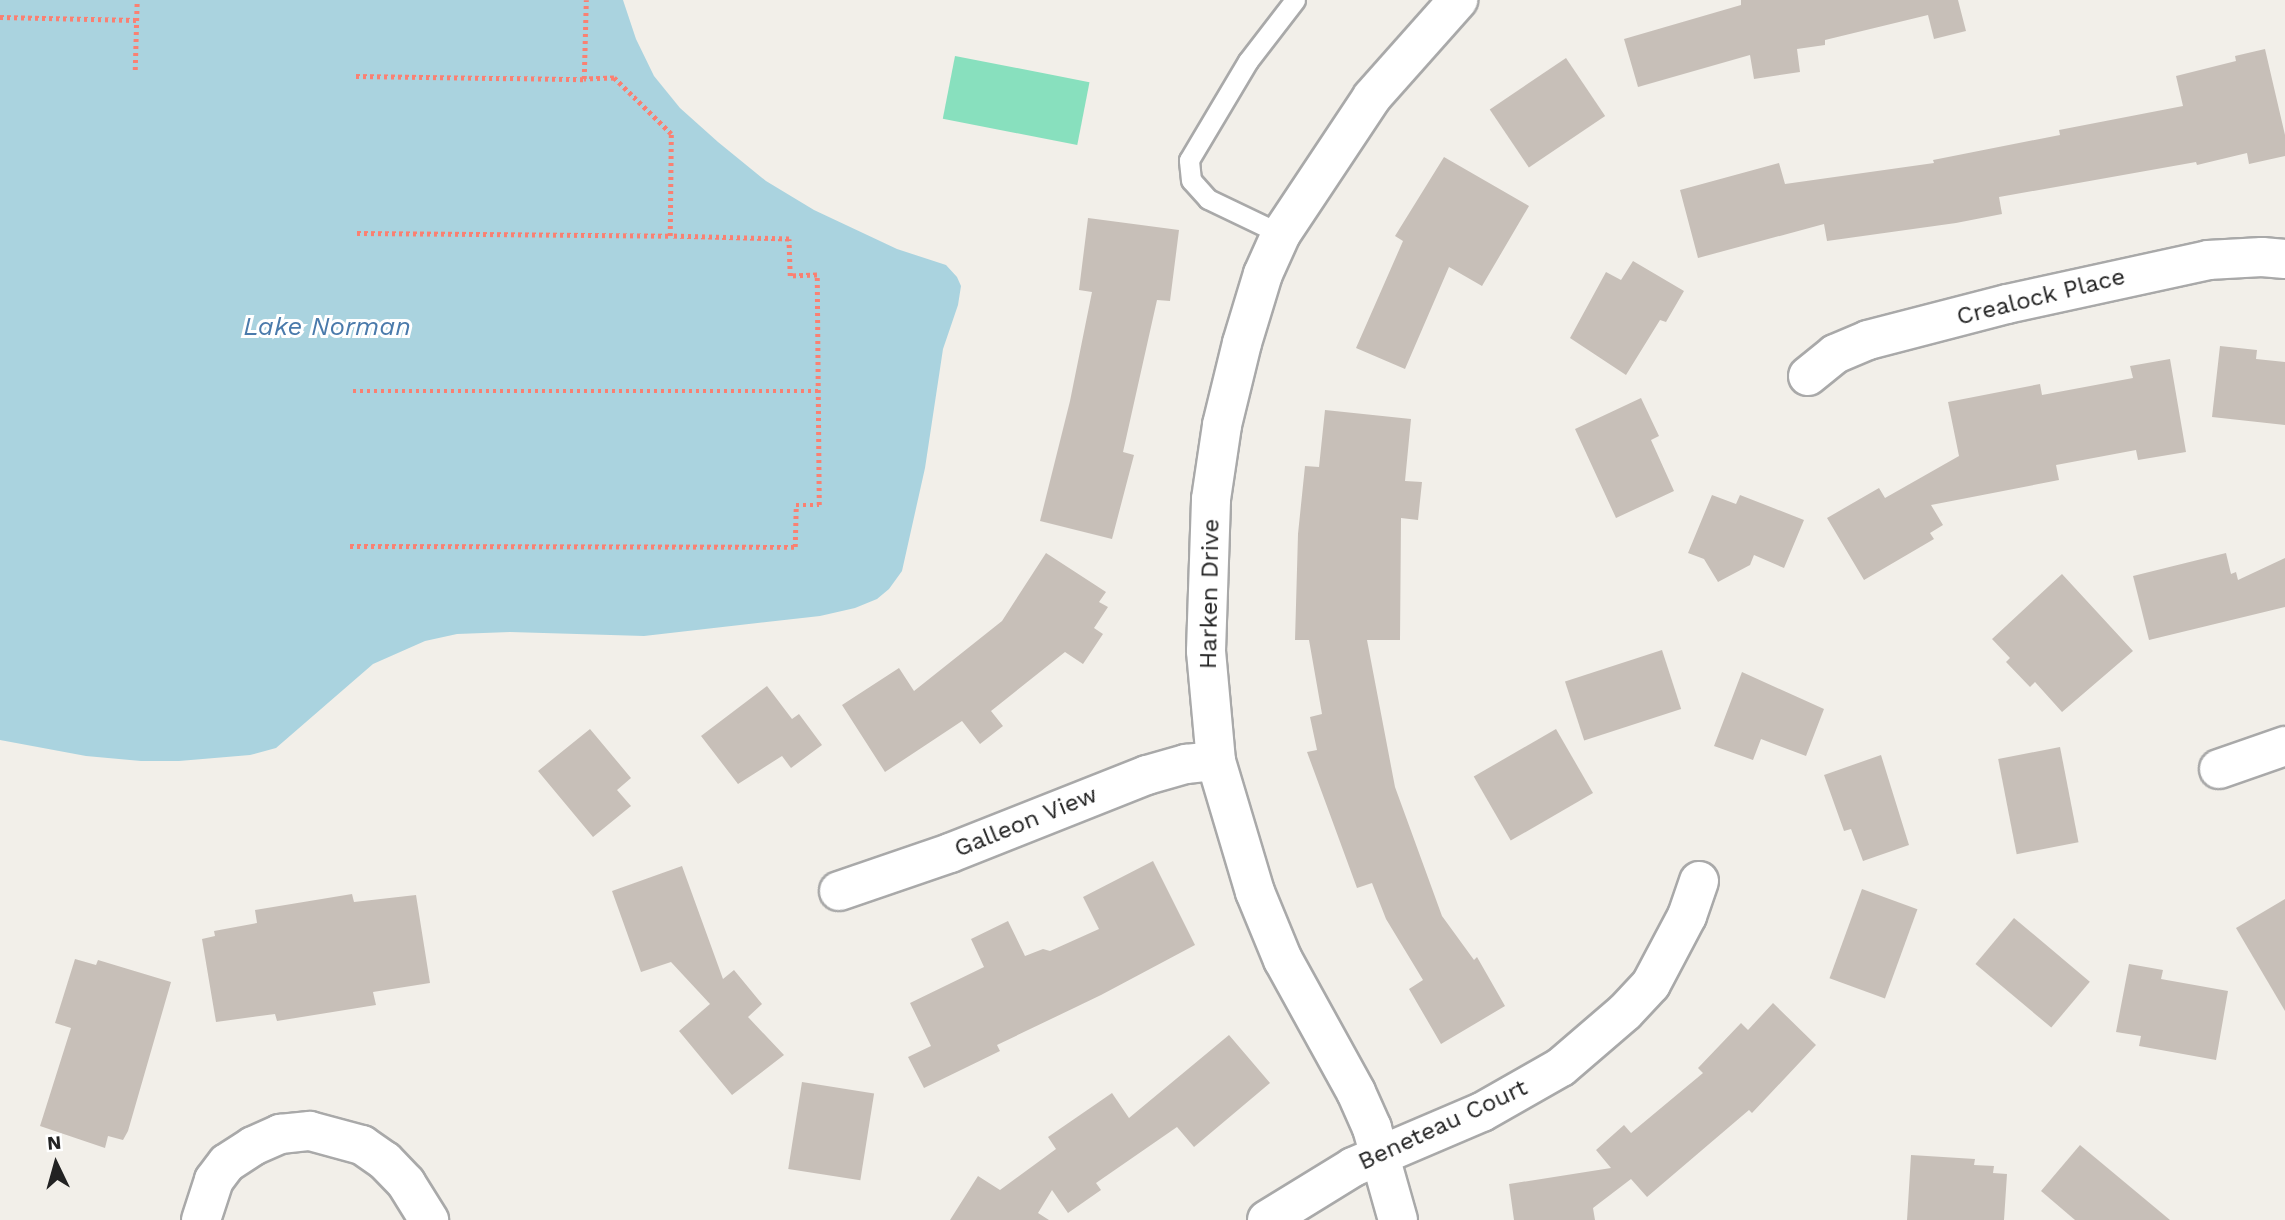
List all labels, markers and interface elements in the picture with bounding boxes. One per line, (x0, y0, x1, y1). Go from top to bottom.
street label: Crealock Place (1954, 262, 2128, 332)
water label: Lake Norman (243, 311, 411, 343)
street label: Harken Drive (1194, 518, 1226, 670)
street label: Galleon View (950, 780, 1102, 864)
street label: Beneteau Court (1354, 1073, 1532, 1177)
north arrow (21, 1129, 91, 1199)
text: N (46, 1131, 62, 1155)

